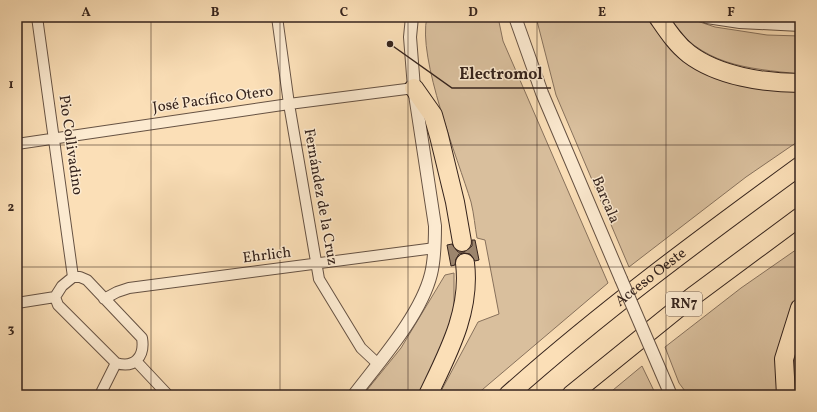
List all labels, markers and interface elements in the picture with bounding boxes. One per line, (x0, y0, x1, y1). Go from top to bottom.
text: A (81, 4, 91, 22)
text: B (211, 4, 220, 22)
text: C (340, 4, 348, 22)
text: D (468, 4, 478, 22)
text: E (598, 4, 606, 22)
text: F (727, 4, 735, 22)
callout: Electromol (452, 60, 551, 88)
text: Electromol (459, 64, 543, 86)
text: 1 (8, 76, 14, 94)
street label: José Pacífico Otero (151, 81, 275, 119)
street label: Pio Collivadino (53, 94, 87, 196)
street label: Fernández de la Cruz (298, 127, 342, 267)
street label: Barcala (586, 173, 624, 227)
text: 2 (8, 199, 15, 217)
street label: Ehrlich (242, 243, 292, 269)
street label: Acceso Oeste (611, 243, 691, 312)
road number: RN7 (666, 292, 702, 316)
text: 3 (8, 321, 15, 339)

